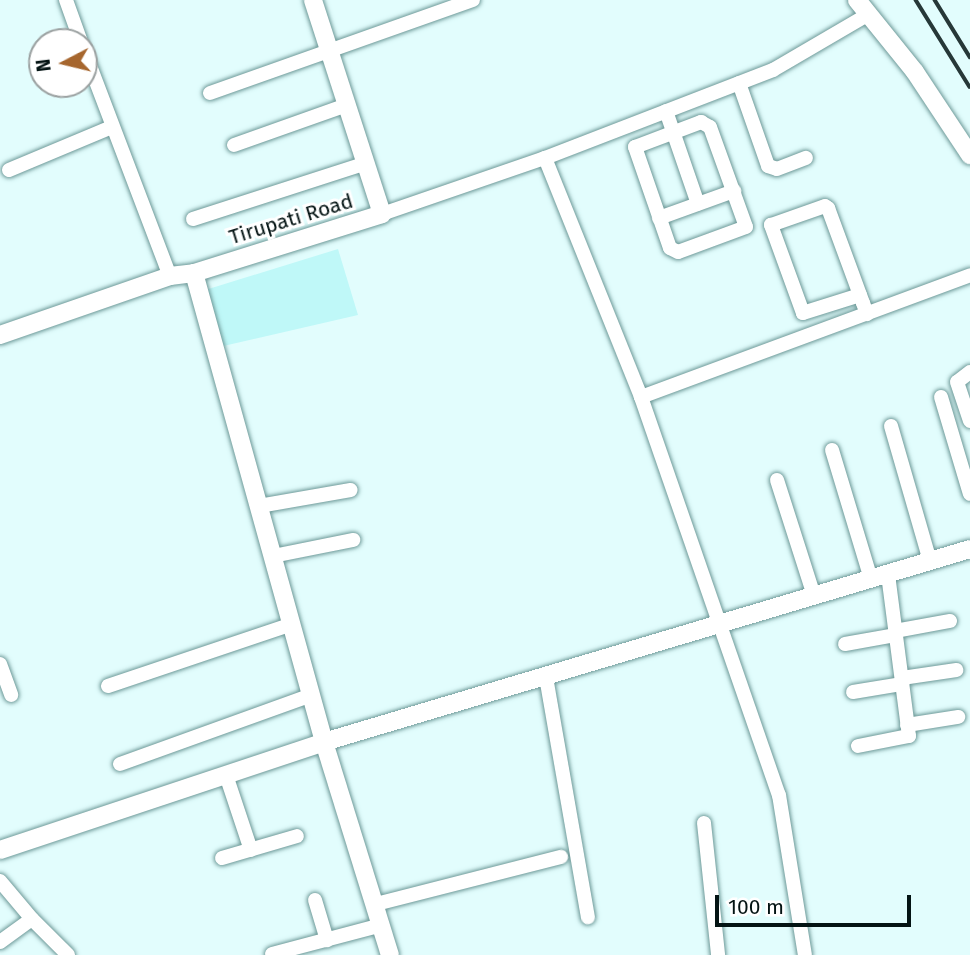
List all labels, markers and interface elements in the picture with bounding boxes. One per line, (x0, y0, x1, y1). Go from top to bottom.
north arrow (28, 28, 98, 98)
text: N (31, 58, 56, 73)
street label: Tirupati Road (226, 188, 356, 250)
scale bar (718, 881, 914, 925)
text: 100 m (728, 894, 784, 920)

